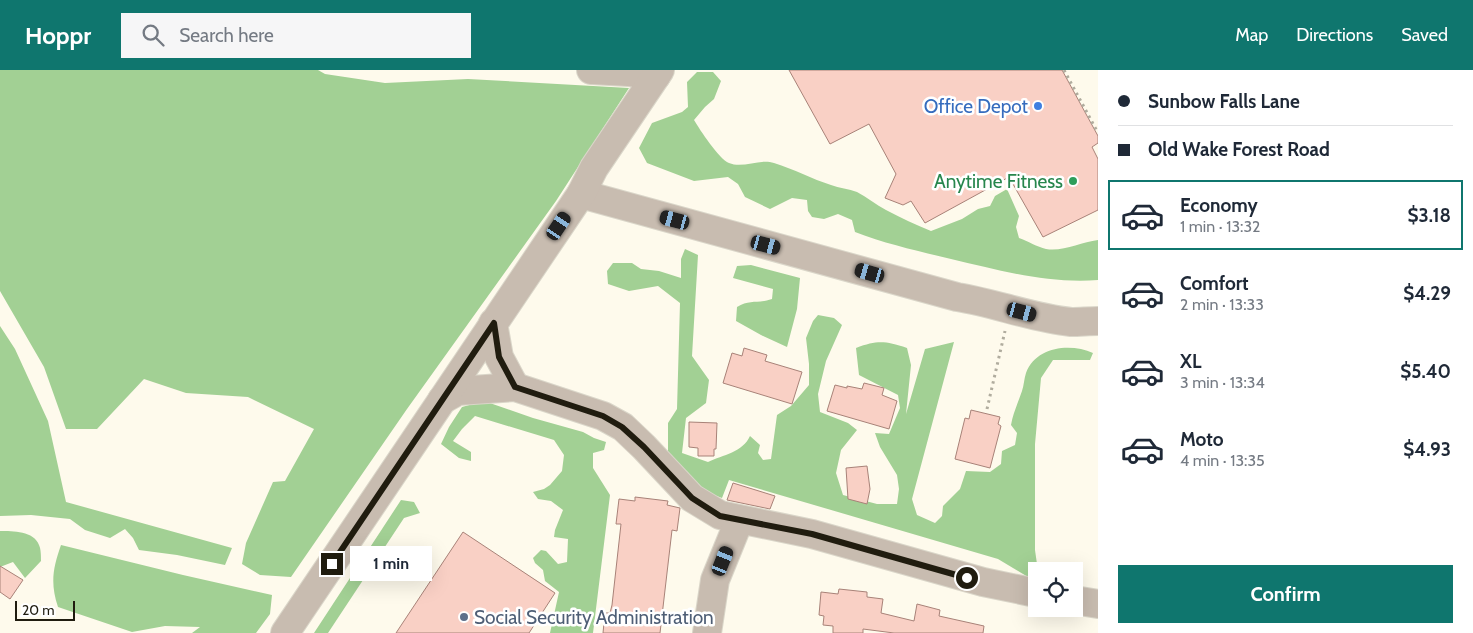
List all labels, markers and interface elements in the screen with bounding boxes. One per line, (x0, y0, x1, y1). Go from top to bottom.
search box (121, 13, 471, 58)
text: Hoppr (25, 21, 91, 50)
icon: search (139, 21, 167, 49)
text: Search here (179, 24, 274, 47)
text: Map (1235, 24, 1268, 46)
text: Directions (1296, 24, 1373, 46)
text: Saved (1401, 24, 1448, 46)
text: Sunbow Falls Lane (1148, 90, 1300, 113)
place label: Office Depot (924, 95, 1029, 118)
marker: Office Depot (1032, 100, 1044, 112)
text: Old Wake Forest Road (1148, 138, 1330, 161)
place label: Anytime Fitness (934, 170, 1063, 193)
marker: Anytime Fitness (1067, 175, 1079, 187)
icon: car (1120, 193, 1165, 238)
text: Economy (1180, 194, 1258, 217)
text: $3.18 (1407, 204, 1451, 227)
car (544, 209, 573, 243)
car (658, 209, 691, 231)
text: 1 min · 13:32 (1180, 217, 1260, 236)
car (749, 234, 782, 256)
car (853, 262, 886, 284)
icon: car (1120, 271, 1165, 316)
text: Comfort (1180, 272, 1249, 295)
text: $4.29 (1403, 282, 1451, 305)
text: 2 min · 13:33 (1180, 295, 1264, 314)
car (1005, 301, 1038, 323)
icon: car (1120, 349, 1165, 394)
text: XL (1180, 350, 1201, 373)
text: $5.40 (1400, 360, 1451, 383)
text: 3 min · 13:34 (1180, 373, 1265, 392)
icon: car (1120, 427, 1165, 472)
text: Moto (1180, 428, 1224, 451)
text: $4.93 (1403, 438, 1451, 461)
text: 4 min · 13:35 (1180, 451, 1265, 470)
car (710, 544, 735, 578)
callout: 1 min (350, 546, 432, 582)
route end (321, 553, 343, 575)
text: 1 min (373, 554, 409, 573)
map controls (1028, 562, 1083, 617)
button: locate (1028, 562, 1083, 617)
button: Confirm (1118, 565, 1453, 623)
route start (956, 567, 978, 589)
scale bar (15, 598, 75, 621)
text: 20 m (22, 601, 55, 619)
place label: Social Security Administration (474, 606, 714, 629)
marker: Social Security Administration (458, 611, 470, 623)

